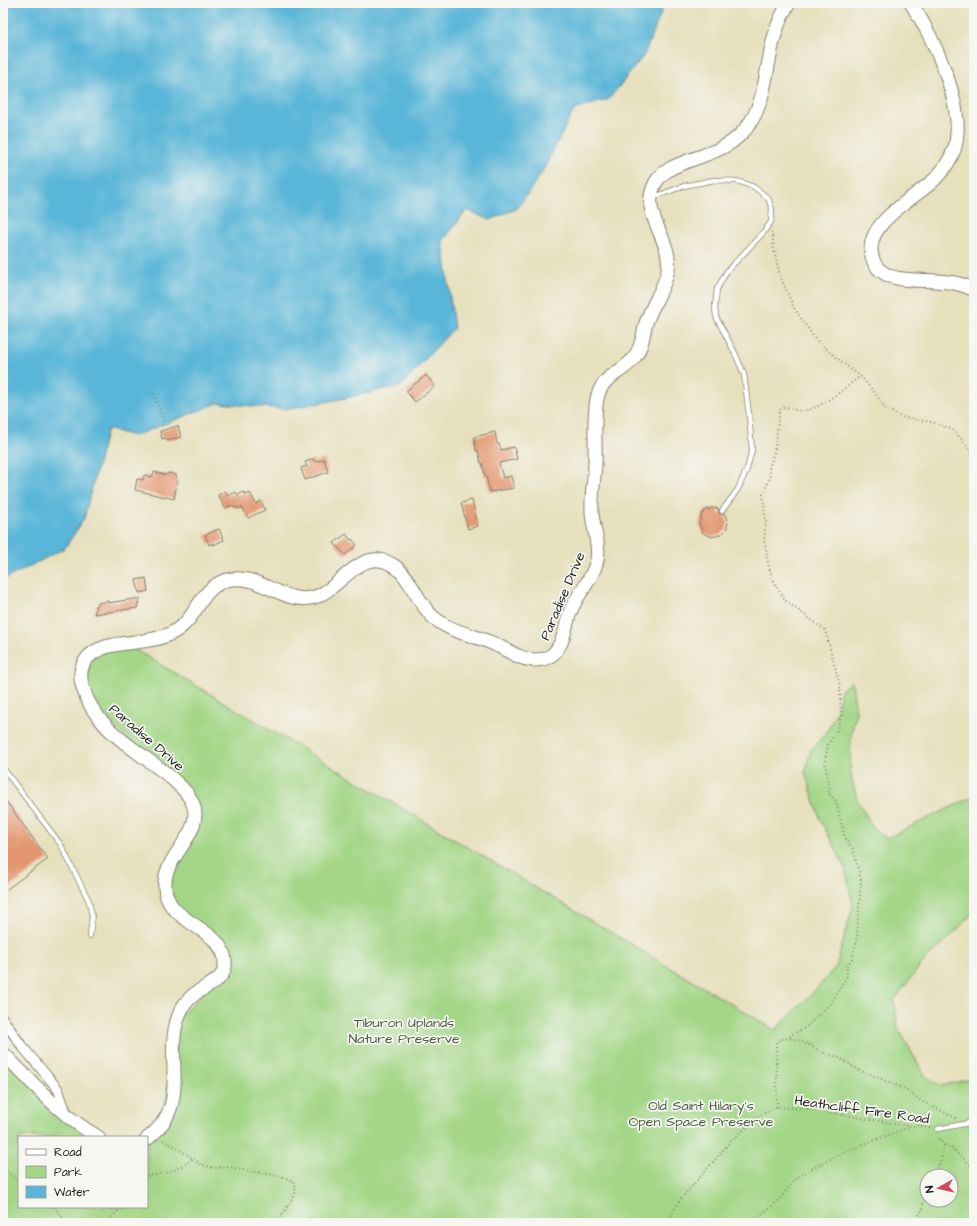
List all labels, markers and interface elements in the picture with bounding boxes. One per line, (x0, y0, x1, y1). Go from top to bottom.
street label: Paradise Drive (535, 549, 591, 644)
street label: Paradise Drive (104, 699, 189, 776)
park label: Tiburon Uplands Nature Preserve (349, 1013, 460, 1049)
street label: Heathcliff Fire Road (793, 1091, 931, 1129)
park label: Old Saint Hilary's Open Space Preserve (629, 1096, 774, 1132)
legend (18, 1136, 148, 1208)
text: Road (54, 1144, 82, 1161)
text: Park (54, 1164, 82, 1181)
north arrow (919, 1168, 959, 1208)
text: Water (54, 1184, 90, 1201)
text: N (922, 1185, 938, 1194)

